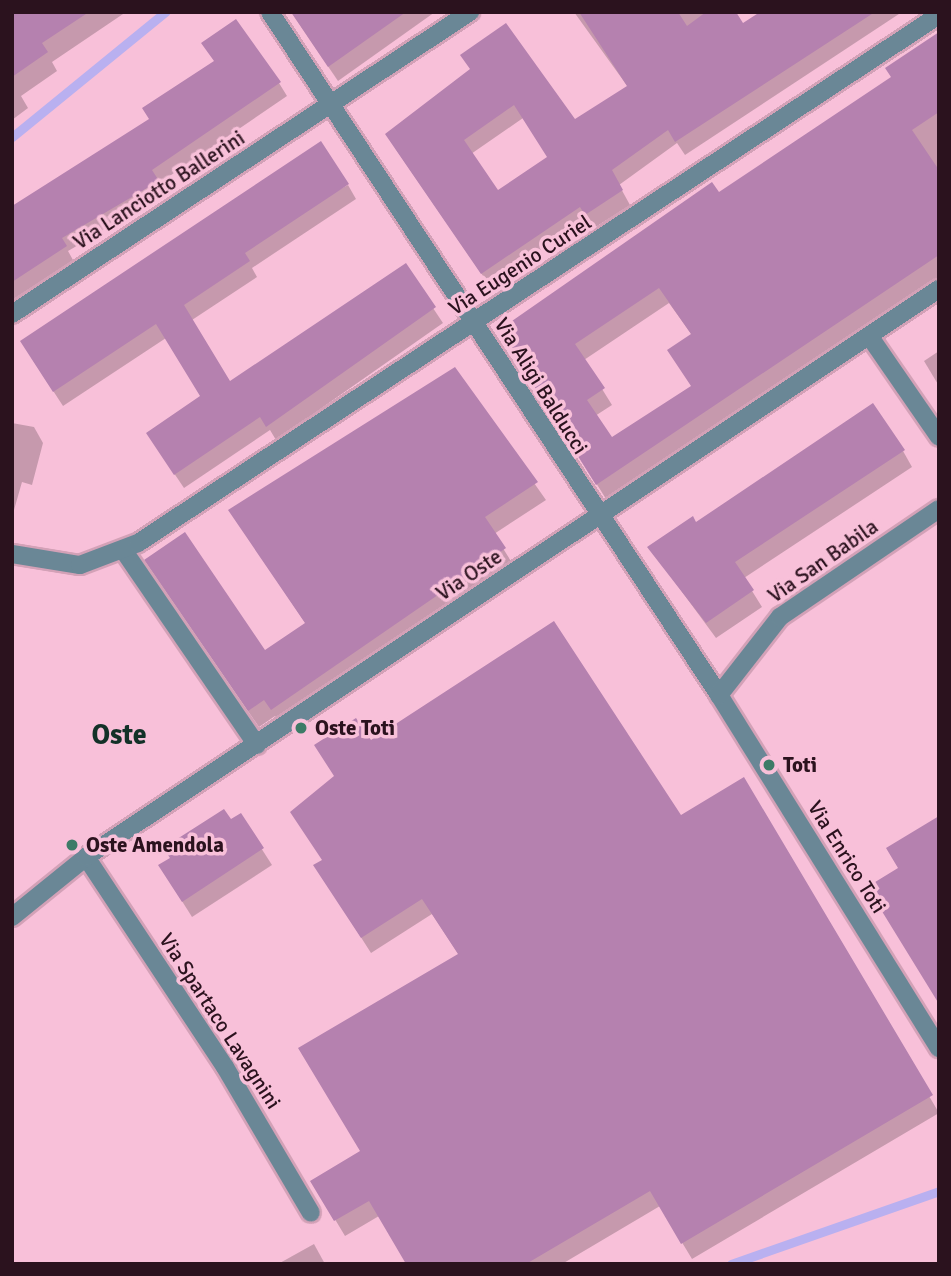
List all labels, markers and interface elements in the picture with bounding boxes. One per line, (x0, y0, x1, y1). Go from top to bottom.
street label: Via Lanciotto Ballerini (69, 125, 249, 255)
street label: Via Eugenio Curiel (444, 210, 596, 320)
street label: Via Aligi Balducci (489, 313, 593, 459)
street label: Via San Babila (763, 514, 883, 608)
street label: Via Oste (431, 544, 507, 606)
place label: Oste Toti (315, 715, 395, 741)
district label: Oste (91, 718, 147, 752)
marker: Oste Toti (293, 720, 309, 736)
place label: Toti (783, 752, 817, 778)
marker: Toti (761, 757, 777, 773)
street label: Via Enrico Toti (802, 796, 892, 918)
place label: Oste Amendola (86, 832, 224, 858)
marker: Oste Amendola (64, 837, 80, 853)
street label: Via Spartaco Lavagnini (154, 928, 286, 1114)

